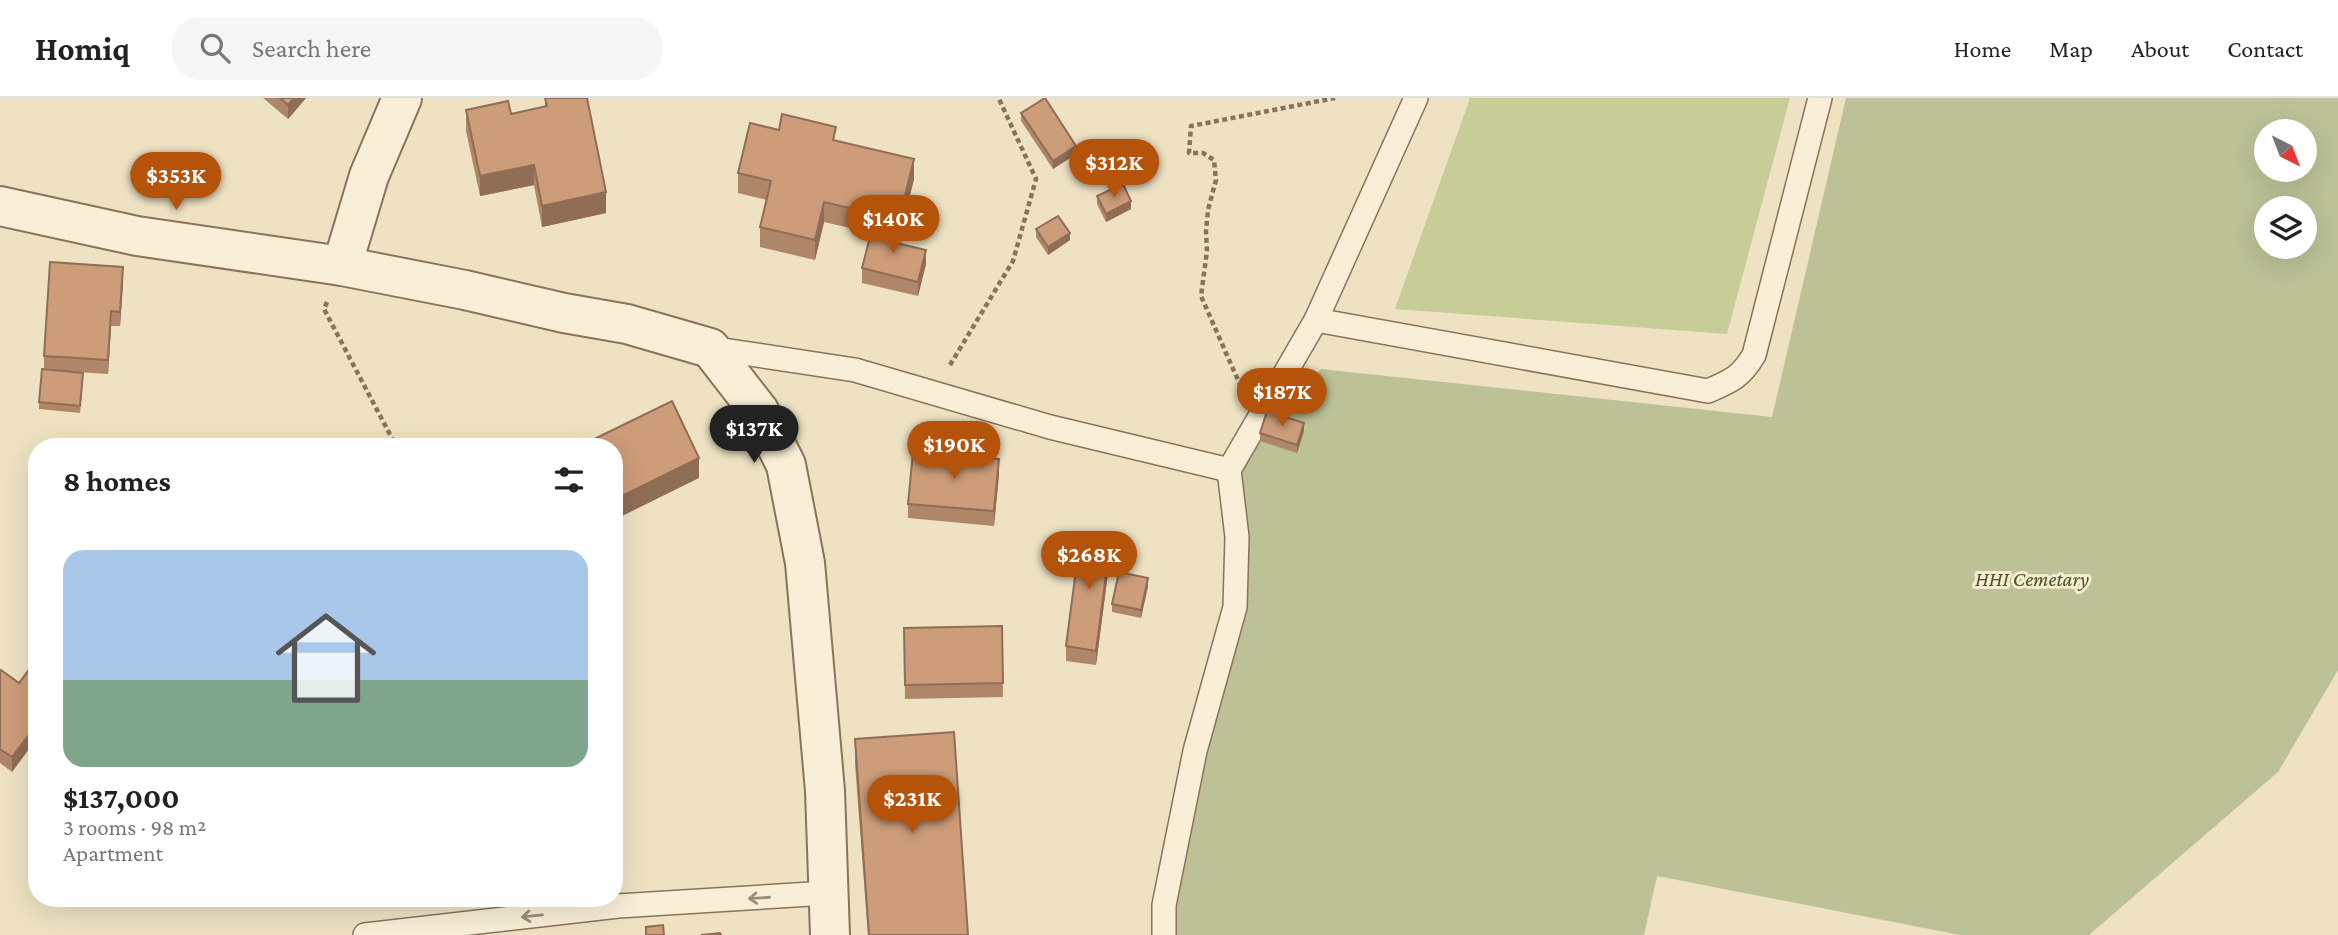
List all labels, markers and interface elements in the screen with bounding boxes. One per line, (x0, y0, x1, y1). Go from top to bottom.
search box (172, 17, 662, 80)
icon: search (196, 29, 234, 67)
text: Homiq (35, 30, 130, 67)
text: Search here (252, 34, 371, 63)
text: Home (1954, 35, 2011, 62)
text: Map (2049, 35, 2093, 62)
text: About (2131, 35, 2189, 62)
text: Contact (2227, 35, 2303, 62)
north arrow (2254, 119, 2317, 182)
map controls (2254, 119, 2317, 259)
pin: $312K (1065, 140, 1163, 199)
text: $312K (1085, 149, 1143, 175)
pin: $353K (127, 152, 225, 212)
text: $353K (146, 162, 206, 188)
pin: $140K (844, 195, 942, 255)
button: layers (2254, 196, 2317, 259)
text: $140K (862, 205, 924, 231)
pin: $187K (1233, 368, 1331, 428)
text: $187K (1253, 378, 1311, 404)
pin: $137K (705, 406, 803, 465)
text: $137K (726, 415, 782, 441)
pin: $190K (905, 422, 1003, 481)
text: $190K (923, 431, 985, 457)
icon: filters (550, 461, 588, 499)
text: 8 homes (63, 464, 171, 497)
pin: $268K (1040, 532, 1138, 591)
text: $268K (1057, 541, 1121, 567)
park label: HHI Cemetary (1975, 567, 2089, 591)
icon: home (263, 595, 389, 721)
pin: $231K (863, 776, 961, 835)
text: $137,000 (63, 781, 179, 814)
text: $231K (883, 785, 941, 811)
text: 3 rooms · 98 m² (63, 814, 206, 840)
text: Apartment (63, 840, 163, 866)
one-way arrow (748, 891, 771, 904)
one-way arrow (522, 910, 544, 923)

